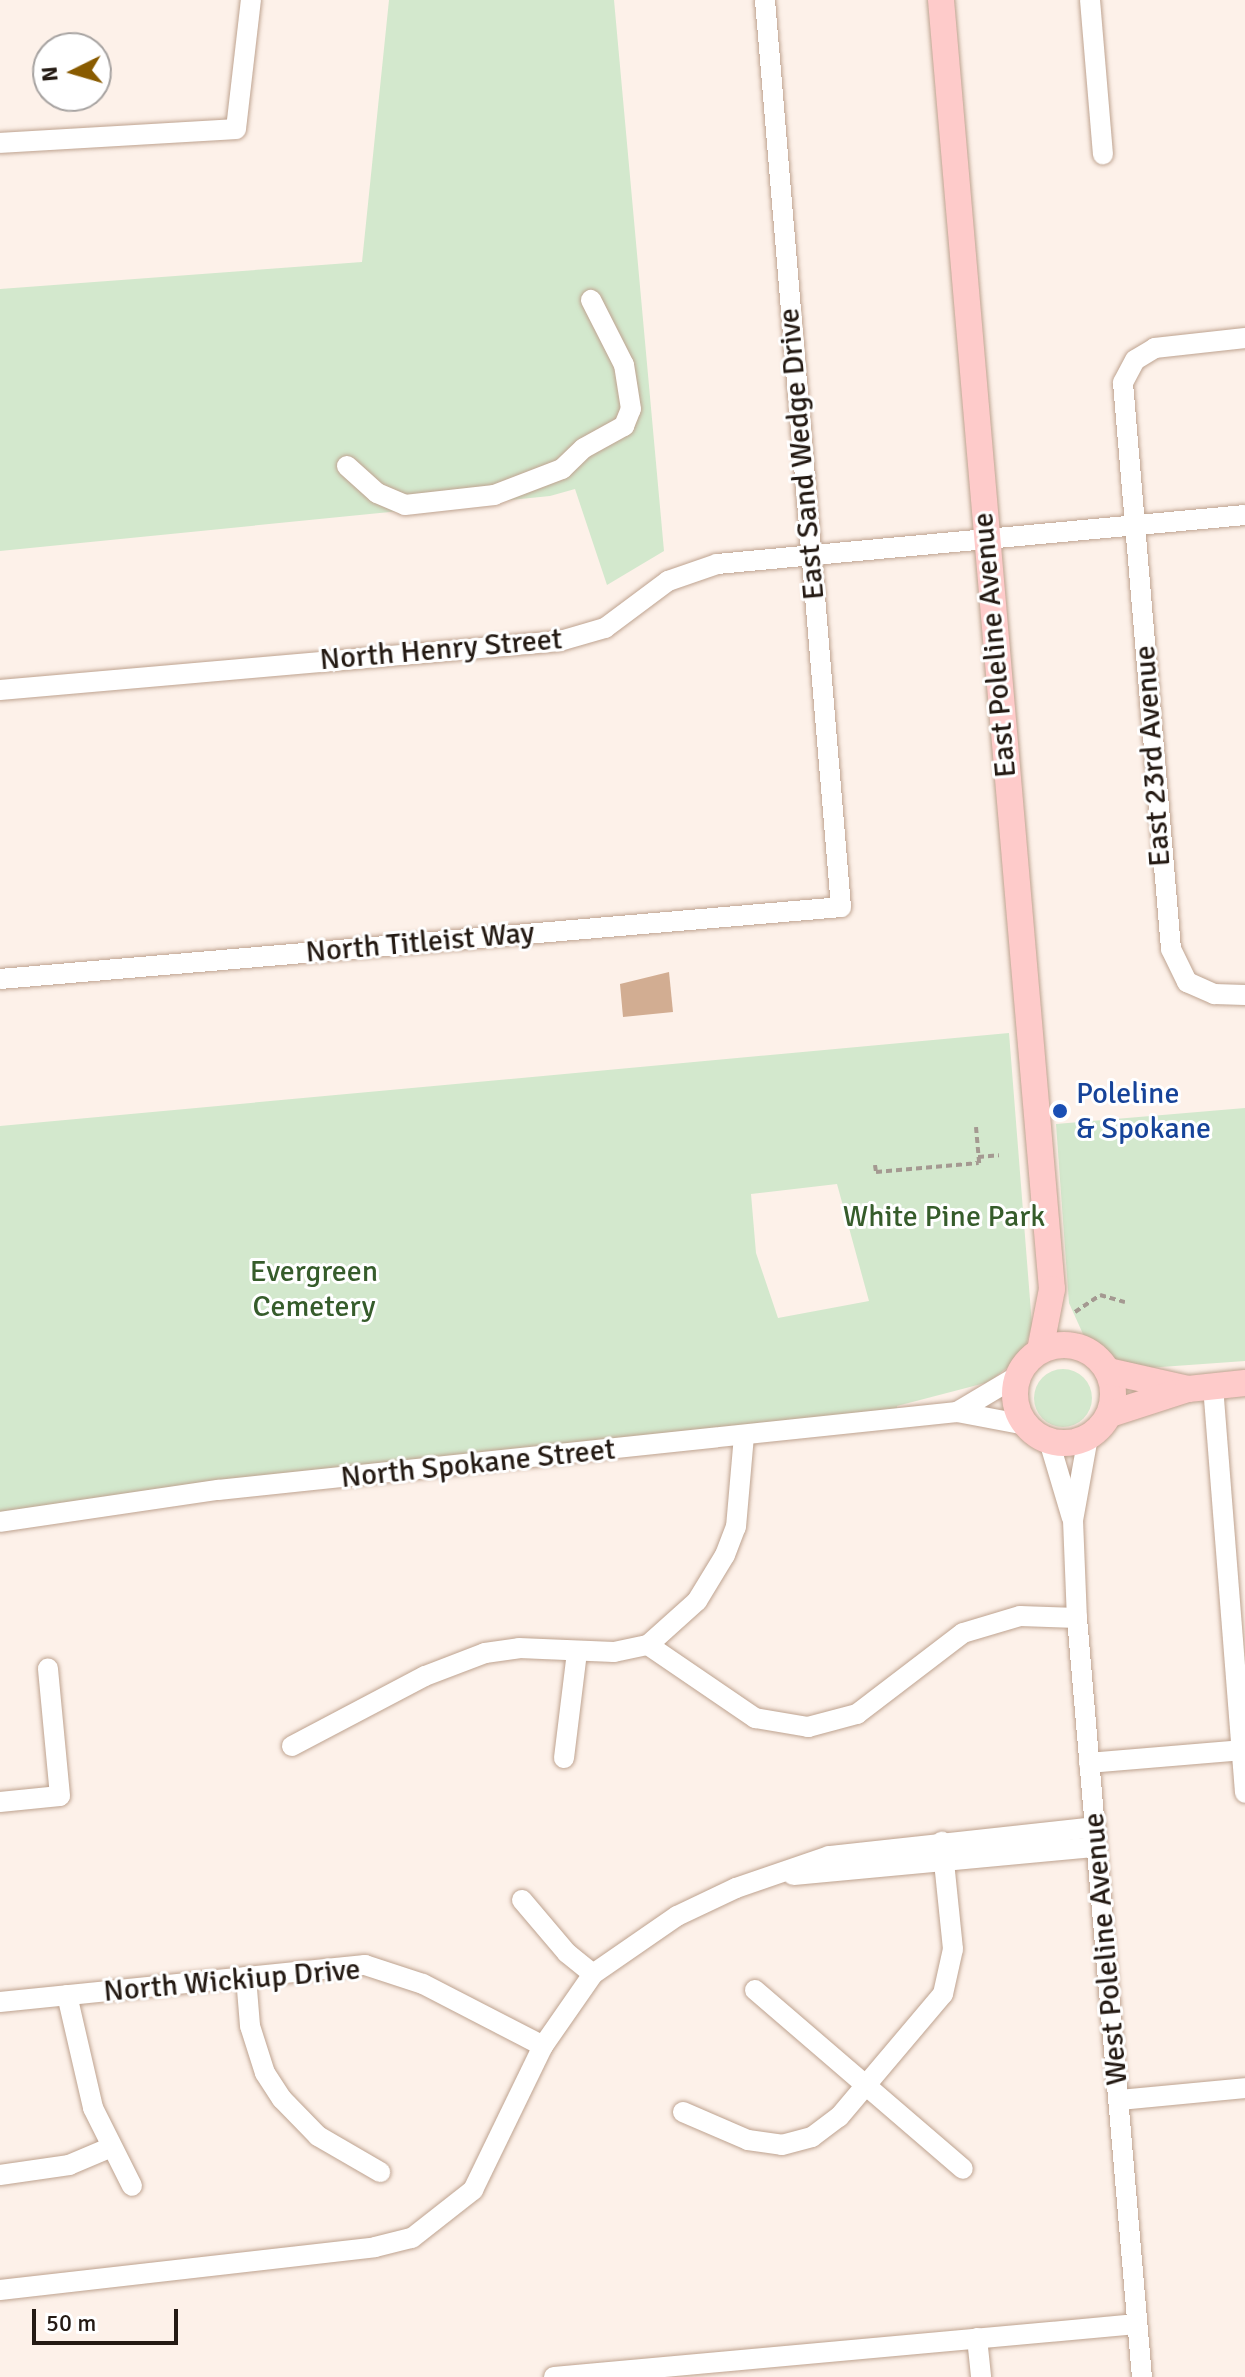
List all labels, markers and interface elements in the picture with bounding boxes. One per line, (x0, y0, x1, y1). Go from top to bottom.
north arrow (32, 32, 112, 112)
text: N (35, 65, 64, 83)
street label: East Sand Wedge Drive (771, 307, 833, 601)
street label: East Poleline Avenue (965, 511, 1025, 779)
street label: North Henry Street (318, 621, 564, 679)
street label: East 23rd Avenue (1127, 644, 1179, 868)
street label: North Titleist Way (304, 915, 536, 971)
place label: Poleline & Spokane (1076, 1076, 1211, 1146)
marker: Poleline & Spokane (1051, 1102, 1069, 1120)
park label: White Pine Park (843, 1199, 1045, 1235)
park label: Evergreen Cemetery (250, 1254, 378, 1324)
street label: North Spokane Street (339, 1432, 617, 1496)
street label: West Poleline Avenue (1076, 1811, 1136, 2087)
street label: North Wickiup Drive (102, 1952, 362, 2010)
scale bar (36, 2293, 182, 2343)
text: 50 m (46, 2308, 96, 2338)

